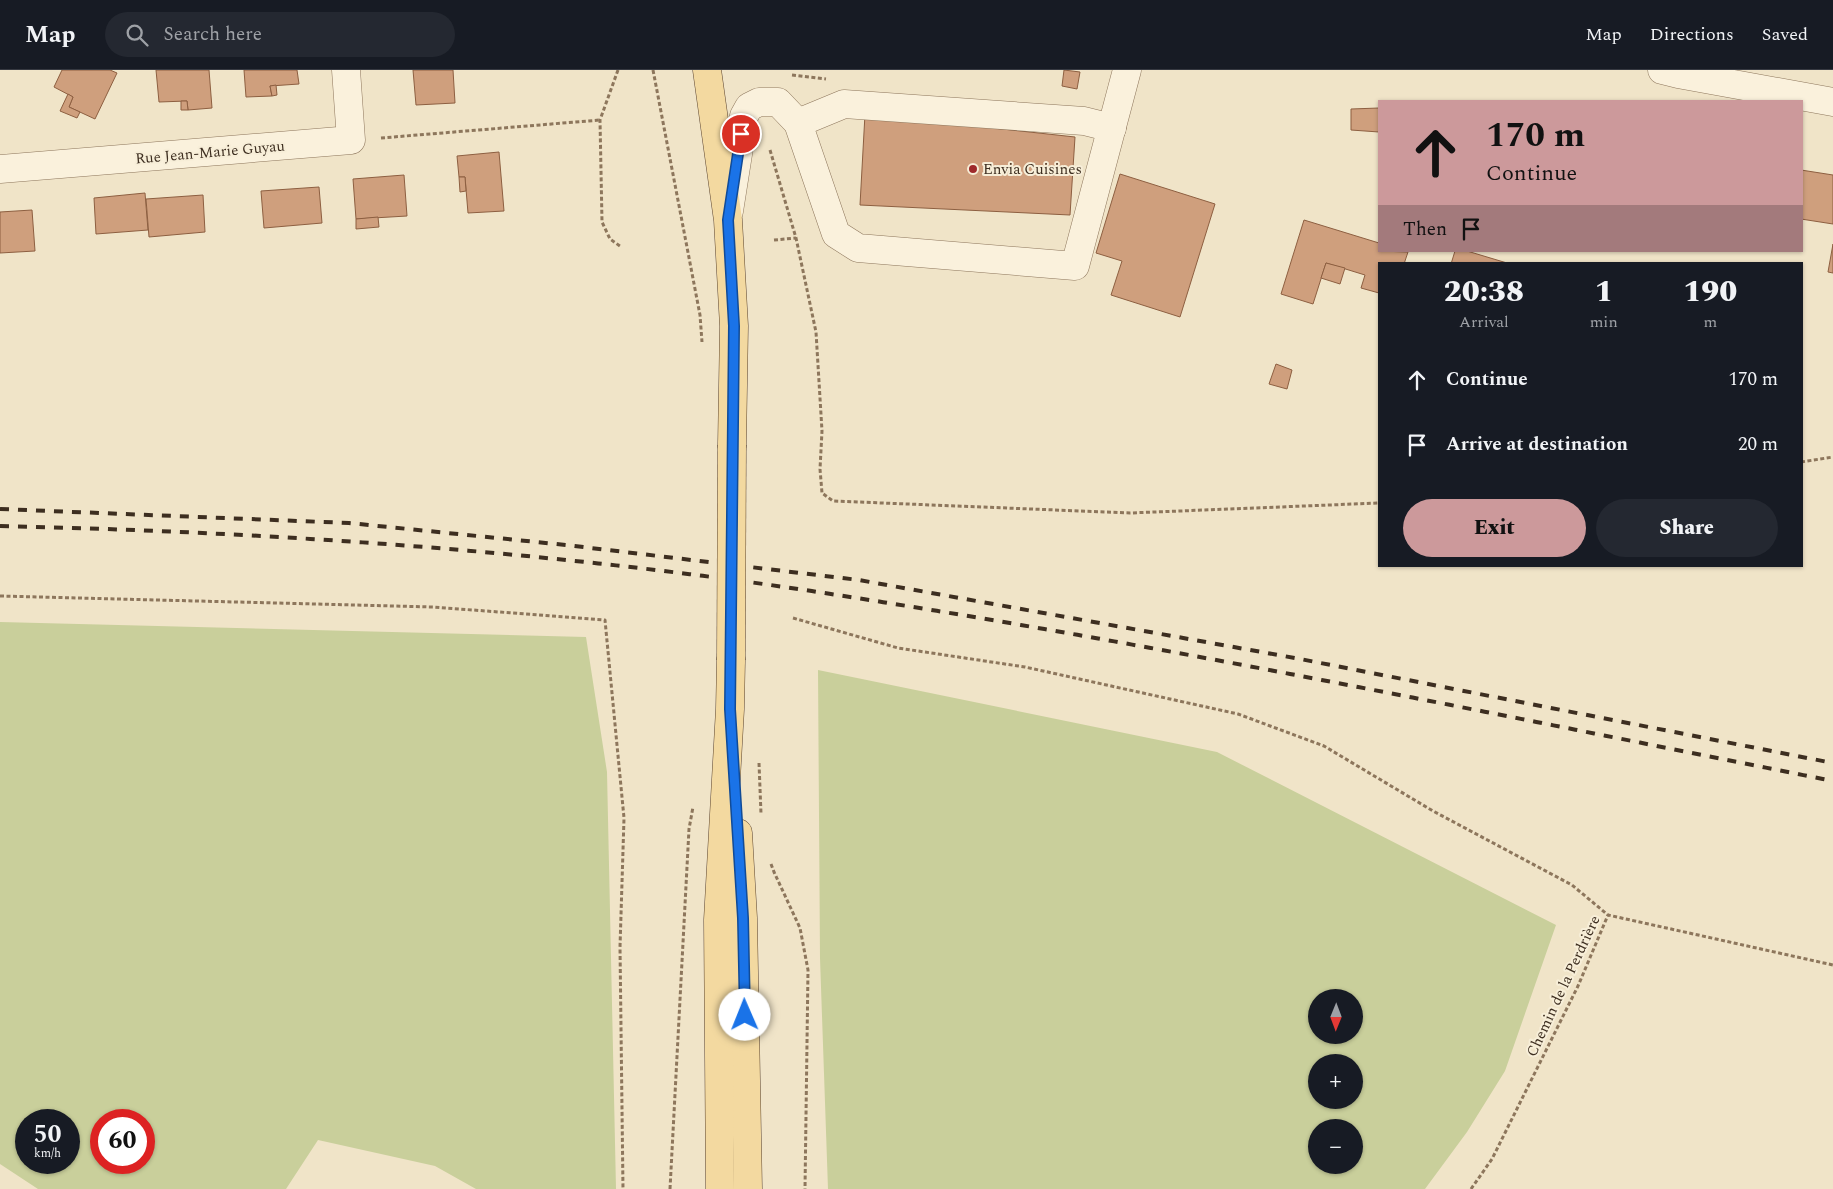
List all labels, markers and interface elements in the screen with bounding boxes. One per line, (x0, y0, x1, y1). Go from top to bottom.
search box (105, 12, 455, 57)
text: Map (25, 17, 75, 53)
text: Search here (163, 20, 262, 49)
icon: search (123, 21, 151, 49)
text: Map (1586, 21, 1622, 48)
text: Directions (1650, 21, 1734, 48)
text: Saved (1762, 21, 1808, 48)
text: 170 m (1486, 109, 1585, 162)
pin (720, 113, 762, 155)
icon: arrive (727, 120, 755, 148)
icon: ahead (1403, 120, 1468, 185)
street label: Rue Jean-Marie Guyau (134, 134, 286, 170)
text: Continue (1486, 157, 1577, 190)
place label: Envia Cuisines (983, 158, 1082, 181)
marker: Envia Cuisines (967, 163, 979, 175)
text: Then (1403, 215, 1447, 244)
icon: arrive (1457, 215, 1485, 243)
text: 20:38 (1444, 269, 1524, 315)
text: 1 (1595, 269, 1613, 315)
text: 190 (1683, 269, 1737, 315)
text: Arrival (1459, 310, 1509, 334)
text: min (1590, 310, 1618, 334)
text: m (1703, 310, 1717, 334)
text: Continue (1446, 365, 1528, 394)
text: 170 m (1728, 365, 1778, 394)
icon: ahead (1403, 366, 1431, 394)
text: Arrive at destination (1446, 430, 1628, 459)
text: 20 m (1738, 430, 1778, 459)
icon: arrive (1403, 431, 1431, 459)
button: Exit (1403, 499, 1586, 557)
button: Share (1596, 499, 1778, 557)
street label: Chemin de la Perdrière (1521, 912, 1606, 1061)
position arrow (718, 988, 770, 1040)
north arrow (1308, 989, 1362, 1044)
map controls (1308, 989, 1363, 1174)
button: + (1308, 1054, 1363, 1109)
speed limit sign: 60 (90, 1109, 155, 1174)
text: 50 (33, 1116, 62, 1154)
button: − (1308, 1119, 1363, 1174)
text: km/h (34, 1144, 61, 1163)

